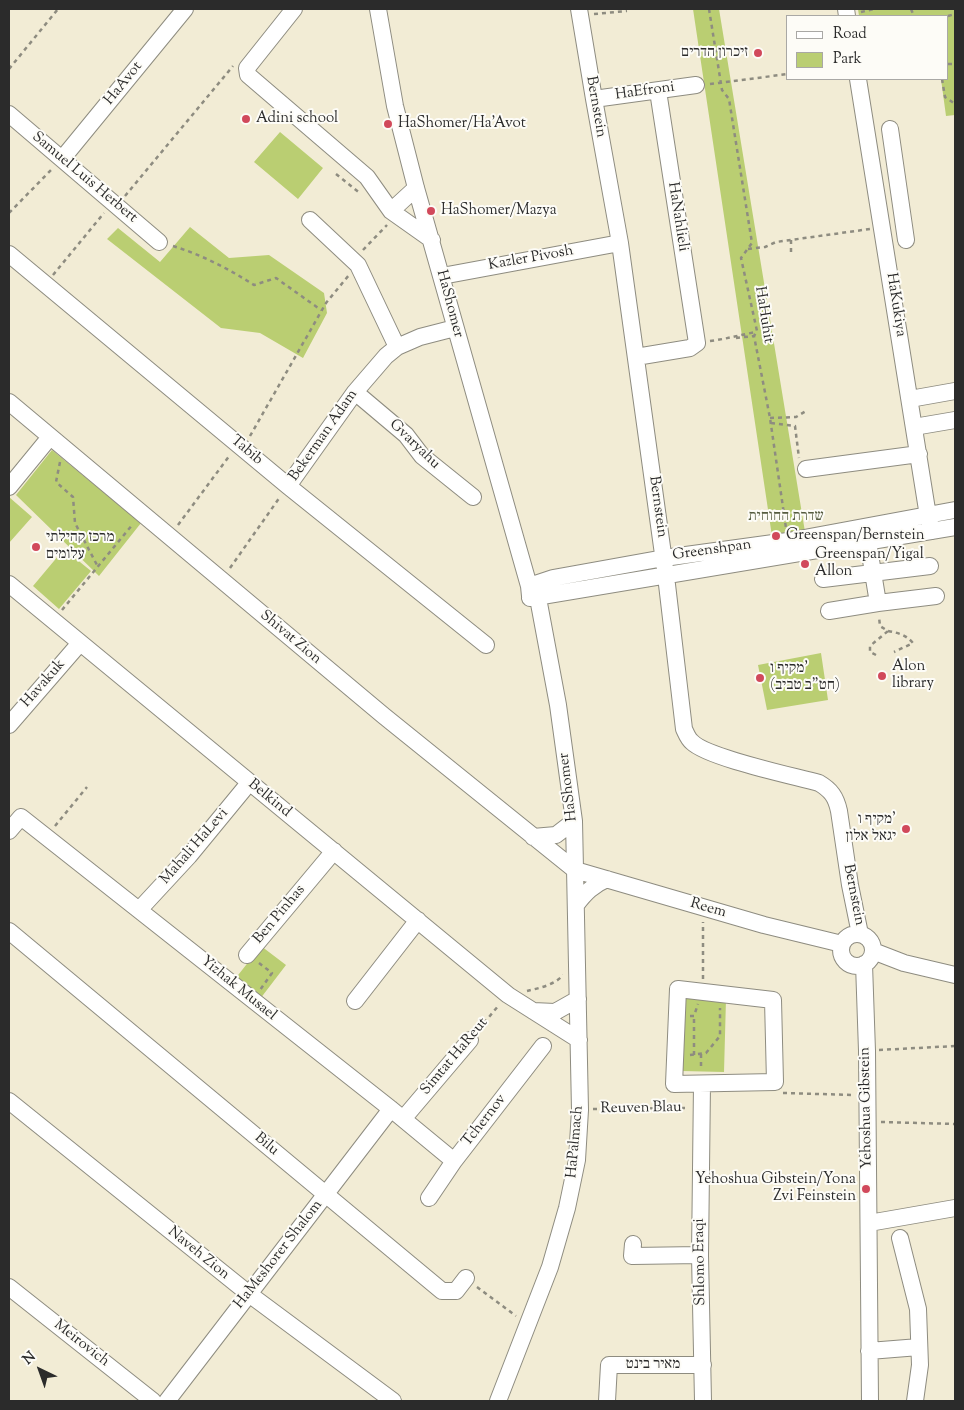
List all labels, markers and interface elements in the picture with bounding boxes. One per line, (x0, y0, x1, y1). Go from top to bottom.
legend (786, 15, 949, 80)
text: Road (833, 24, 867, 45)
place label: זיכרון הדרים (681, 44, 748, 62)
marker: זיכרון הדרים (752, 47, 764, 59)
text: Park (833, 49, 862, 70)
street label: HaAvot (101, 59, 147, 109)
street label: Bernstein (581, 75, 609, 139)
street label: HaEfroni (614, 79, 676, 105)
place label: Adini school (256, 110, 338, 128)
marker: Adini school (240, 113, 252, 125)
place label: HaShomer/Ha'Avot (398, 115, 526, 133)
marker: HaShomer/Ha'Avot (382, 118, 394, 130)
street label: Samuel Luis Herbert (28, 129, 140, 227)
street label: HaNahlieli (663, 181, 691, 253)
place label: HaShomer/Mazya (441, 202, 557, 220)
marker: HaShomer/Mazya (425, 205, 437, 217)
street label: Kazler Pivosh (487, 243, 575, 275)
street label: HaShomer (431, 268, 467, 340)
street label: HaKukiya (881, 272, 909, 338)
street label: HaHuhit (750, 285, 776, 345)
street label: Bekerman Adam (286, 387, 362, 485)
street label: Gvaryahu (385, 416, 443, 474)
street label: Tabib (226, 432, 266, 470)
street label: Bernstein (644, 475, 670, 539)
park label: שדרת החוחית (748, 508, 824, 526)
place label: Greenspan/Bernstein (786, 527, 925, 545)
place label: מרכז קהילתי עלומים (46, 529, 115, 564)
marker: Greenspan/Bernstein (770, 530, 782, 542)
street label: Greenshpan (671, 537, 753, 565)
marker: מרכז קהילתי עלומים (30, 541, 42, 553)
place label: Greenspan/Yigal Allon (815, 546, 924, 581)
marker: Greenspan/Yigal Allon (799, 558, 811, 570)
street label: Shivat Zion (256, 607, 324, 669)
street label: Havakuk (18, 656, 70, 712)
place label: Alon library (892, 658, 934, 693)
place label: מקיף ו' (חט"ב טביב) (770, 660, 840, 695)
marker: Alon library (876, 670, 888, 682)
marker: מקיף ו' (חט"ב טביב) (754, 672, 766, 684)
street label: HaShomer (556, 752, 582, 822)
street label: Belkind (244, 776, 294, 822)
street label: Mahali HaLevi (157, 805, 233, 889)
place label: מקיף ו' יגאל אלון (846, 811, 896, 846)
marker: מקיף ו' יגאל אלון (900, 823, 912, 835)
street label: Bernstein (838, 863, 868, 927)
street label: Ben Pinhas (250, 882, 310, 948)
street label: Reem (688, 895, 728, 923)
street label: Yizhak Musael (196, 953, 280, 1025)
street label: Simtat HaReut (417, 1015, 493, 1099)
street label: Yehoshua Gibstein (857, 1047, 877, 1169)
street label: Tchernov (459, 1091, 511, 1151)
street label: Reuven Blau (600, 1099, 682, 1119)
street label: HaPalmach (564, 1105, 588, 1179)
street label: Bilu (250, 1130, 282, 1160)
place label: Yehoshua Gibstein/Yona Zvi Feinstein (695, 1171, 856, 1206)
marker: Yehoshua Gibstein/Yona Zvi Feinstein (860, 1183, 872, 1195)
street label: HaMeshorer Shalom (231, 1197, 327, 1313)
street label: Shlomo Eraqi (691, 1218, 711, 1306)
street label: Naveh Zion (163, 1224, 233, 1284)
street label: Meirovich (50, 1317, 112, 1371)
north arrow (15, 1345, 65, 1395)
text: N (19, 1348, 41, 1370)
street label: מאיר בינט (626, 1356, 680, 1374)

